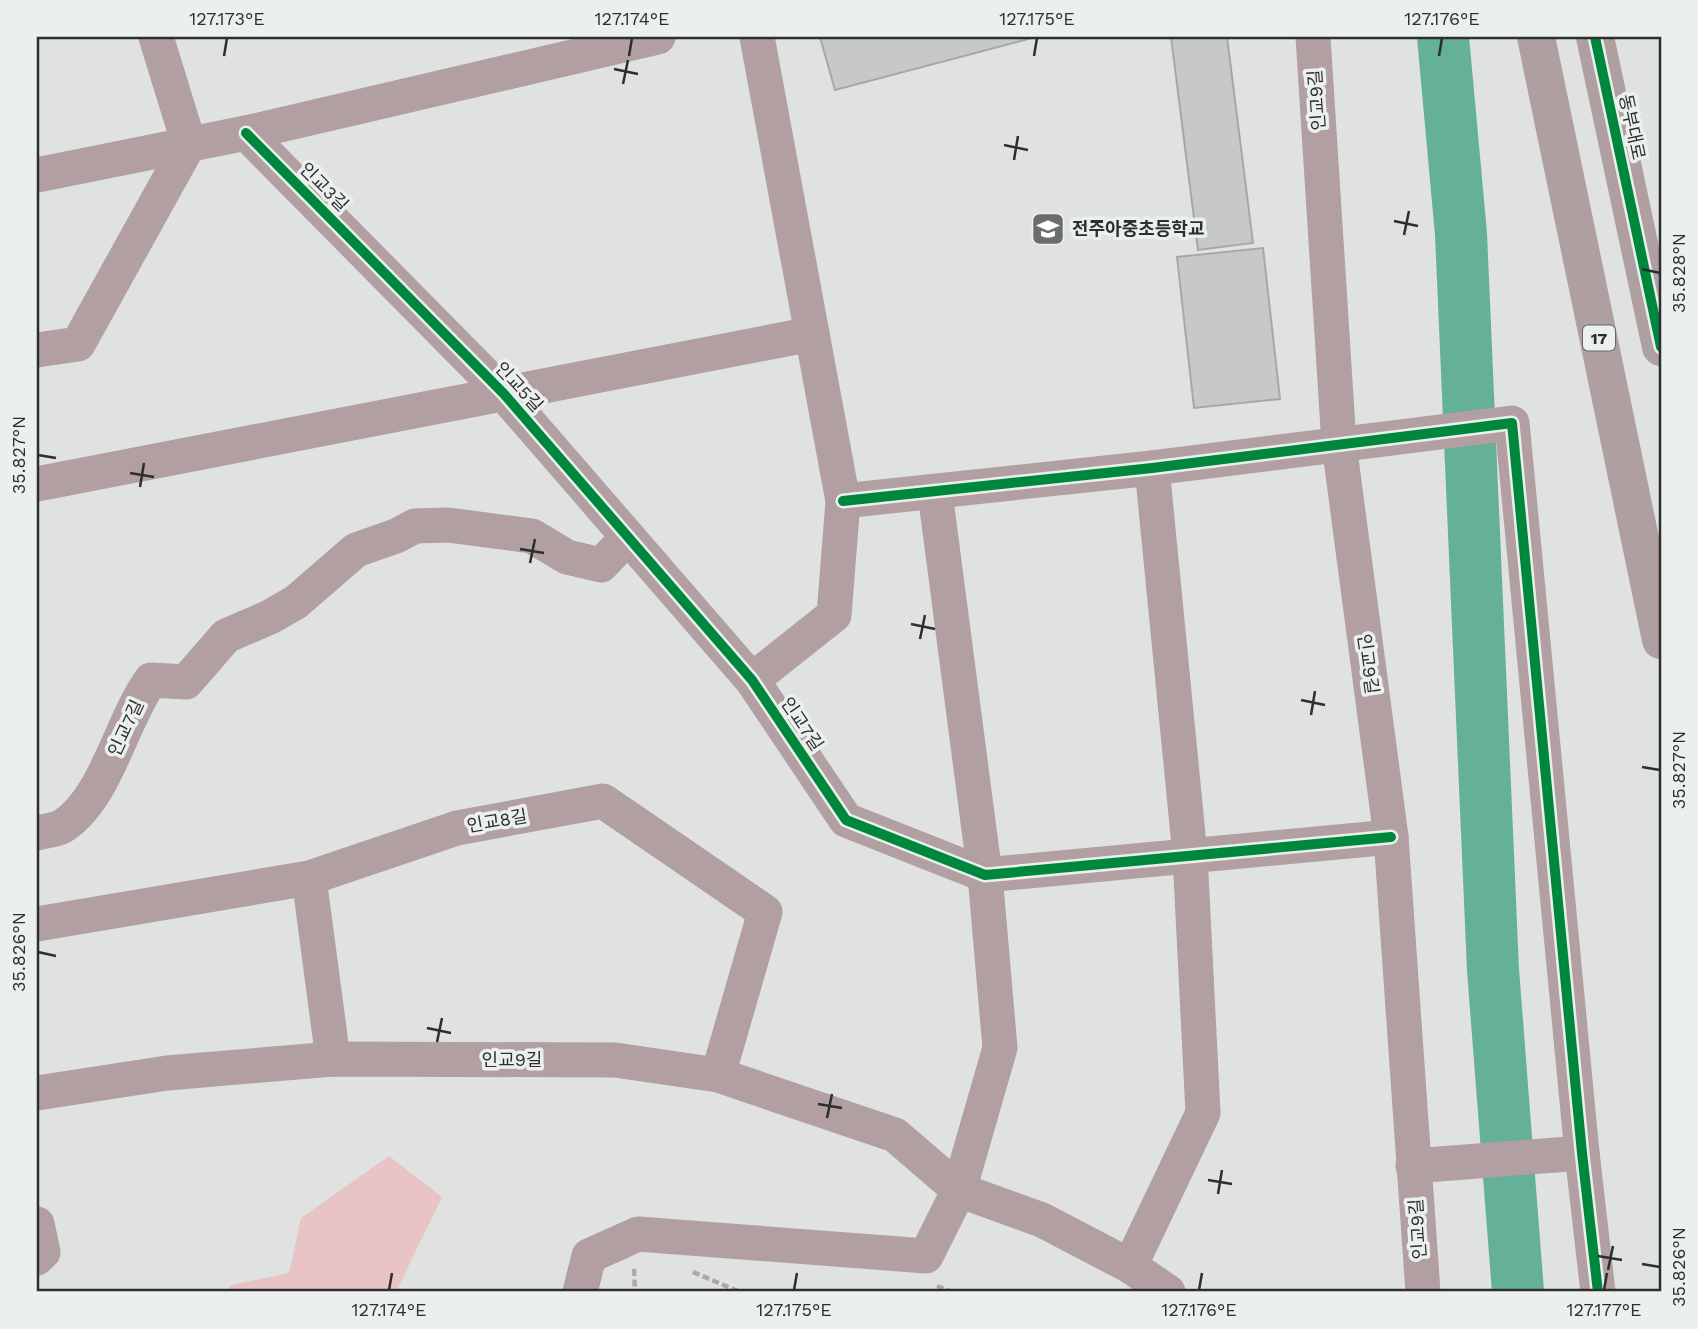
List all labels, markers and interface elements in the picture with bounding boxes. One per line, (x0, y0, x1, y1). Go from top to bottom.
text: 127.173°E (189, 8, 265, 29)
text: 127.174°E (595, 8, 669, 29)
text: 127.175°E (999, 8, 1075, 29)
text: 127.176°E (1404, 8, 1480, 29)
street label: 인교9길 (1304, 69, 1329, 131)
street label: 동부대로 (1615, 92, 1650, 161)
street label: 인교3길 (296, 158, 353, 215)
school or university icon: 전주아중초등학교 (1029, 210, 1067, 248)
place label: 전주아중초등학교 (1072, 218, 1204, 239)
text: 35.828°N (1668, 233, 1689, 313)
road number: 17 (1583, 326, 1615, 350)
street label: 인교5길 (491, 358, 548, 416)
text: 35.827°N (8, 416, 29, 494)
street label: 인교9길 (1354, 632, 1383, 695)
street label: 인교7길 (777, 693, 828, 754)
street label: 인교7길 (103, 696, 148, 759)
text: 35.827°N (1668, 731, 1689, 809)
street label: 인교8길 (465, 805, 529, 836)
text: 35.826°N (8, 912, 29, 992)
street label: 인교9길 (482, 1049, 542, 1070)
street label: 인교9길 (1405, 1198, 1430, 1260)
text: 35.826°N (1668, 1227, 1689, 1307)
text: 127.174°E (352, 1299, 426, 1320)
text: 127.175°E (756, 1299, 832, 1320)
text: 127.176°E (1161, 1299, 1237, 1320)
text: 127.177°E (1566, 1299, 1642, 1320)

